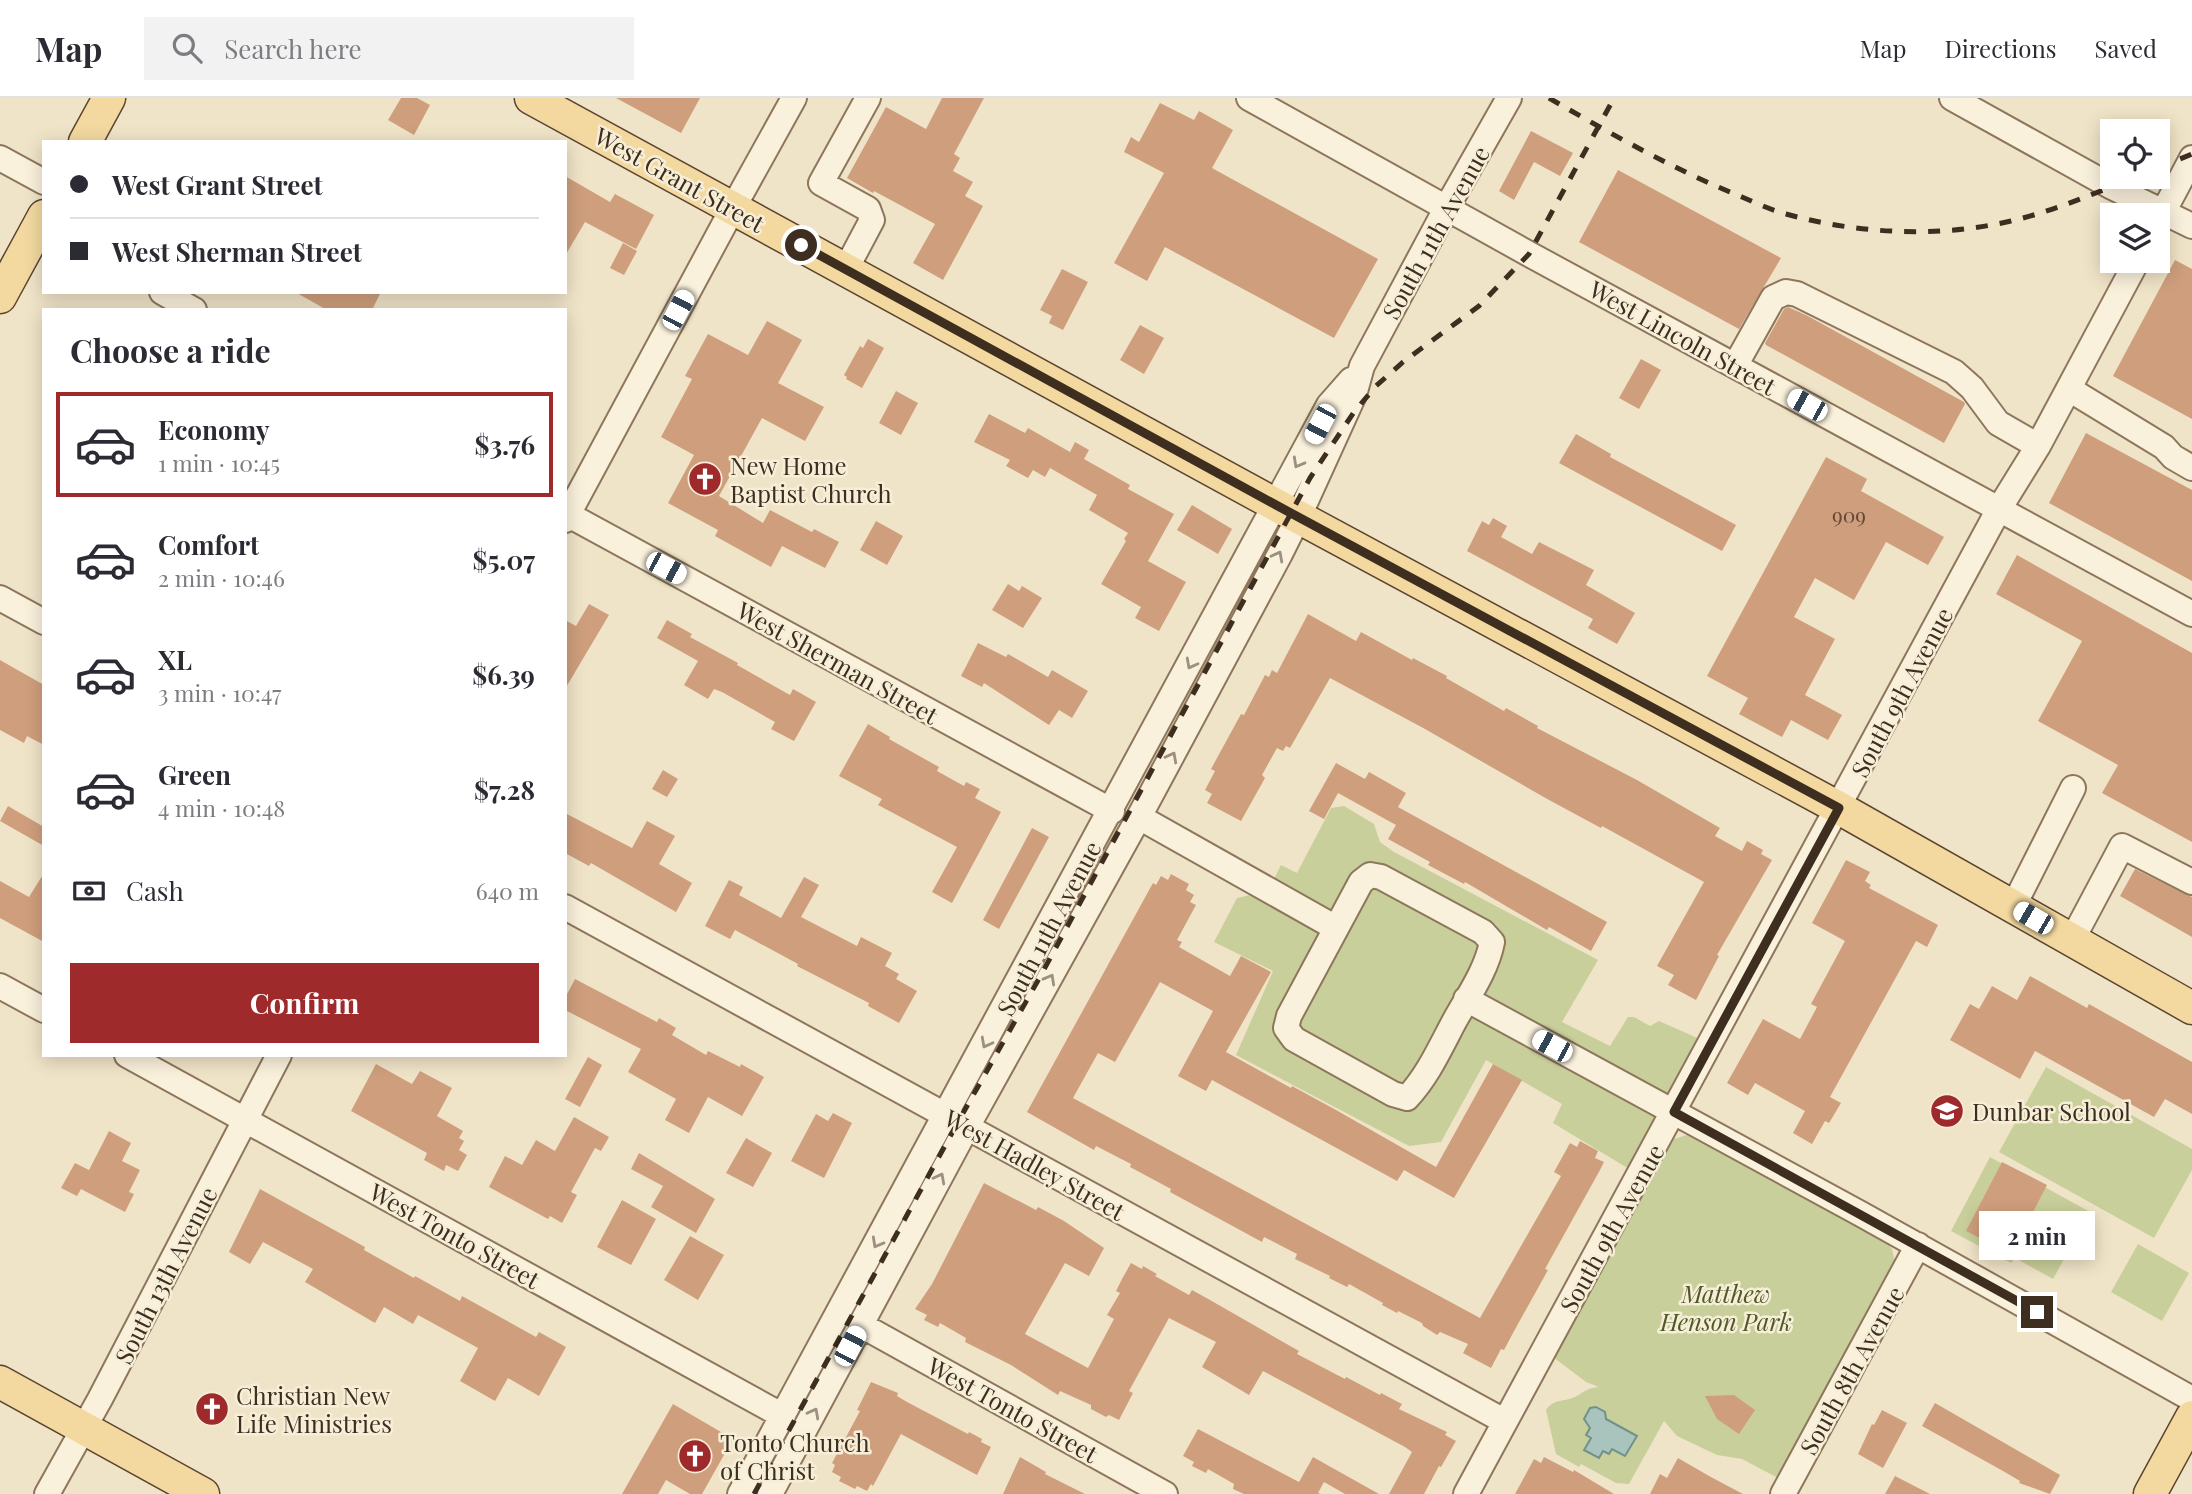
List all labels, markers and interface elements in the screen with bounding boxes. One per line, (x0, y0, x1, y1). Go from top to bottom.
search box (144, 17, 634, 80)
text: Map (35, 26, 102, 70)
icon: search (168, 29, 206, 67)
text: Search here (224, 31, 362, 66)
text: Map (1860, 32, 1906, 64)
text: Directions (1944, 32, 2057, 64)
text: Saved (2095, 32, 2157, 64)
street label: West Grant Street (589, 119, 771, 239)
map controls (2100, 119, 2170, 273)
button: locate (2100, 119, 2170, 189)
street label: South 11th Avenue (1374, 140, 1496, 324)
text: West Grant Street (112, 167, 323, 202)
button: layers (2100, 203, 2170, 273)
route start (785, 229, 817, 261)
text: West Sherman Street (112, 234, 362, 269)
street label: West Lincoln Street (1583, 272, 1782, 402)
car (659, 287, 698, 333)
text: Choose a ride (70, 328, 271, 371)
car (1784, 386, 1831, 424)
car (1301, 401, 1340, 447)
text: Economy (158, 412, 269, 447)
icon: car (74, 413, 137, 476)
text: $3.76 (475, 427, 535, 462)
text: 1 min · 10:45 (158, 447, 280, 478)
place label: New Home Baptist Church (730, 449, 892, 509)
one-way arrow (1293, 456, 1306, 469)
church icon: New Home Baptist Church (686, 460, 724, 498)
house number: 909 (1832, 500, 1866, 528)
text: Comfort (158, 527, 259, 562)
icon: car (74, 528, 137, 591)
text: $5.07 (473, 542, 535, 577)
car (643, 549, 690, 587)
one-way arrow (1270, 551, 1284, 563)
text: 2 min · 10:46 (158, 562, 285, 593)
street label: West Sherman Street (731, 593, 945, 731)
street label: South 9th Avenue (1843, 602, 1959, 782)
text: XL (158, 642, 192, 677)
icon: car (74, 643, 137, 706)
text: $6.39 (472, 657, 535, 692)
one-way arrow (1185, 657, 1199, 669)
text: 3 min · 10:47 (158, 677, 281, 708)
one-way arrow (1163, 752, 1177, 764)
text: Green (158, 757, 231, 792)
icon: car (74, 758, 137, 821)
text: $7.28 (474, 772, 535, 807)
text: 4 min · 10:48 (158, 792, 285, 823)
street label: South 11th Avenue (988, 835, 1108, 1021)
icon: cash (70, 872, 108, 910)
text: Cash (126, 873, 184, 908)
text: 640 m (476, 875, 539, 906)
car (2010, 898, 2057, 938)
button: Confirm (70, 963, 539, 1043)
one-way arrow (1041, 974, 1055, 986)
car (1529, 1027, 1576, 1065)
one-way arrow (981, 1036, 994, 1048)
school or university icon: Dunbar School (1928, 1092, 1966, 1130)
place label: Dunbar School (1972, 1095, 2131, 1127)
street label: West Hadley Street (938, 1101, 1131, 1227)
street label: South 9th Avenue (1551, 1138, 1671, 1318)
one-way arrow (931, 1173, 945, 1185)
street label: West Tonto Street (363, 1175, 546, 1295)
street label: South 13th Avenue (107, 1181, 223, 1369)
callout: 2 min (1979, 1210, 2095, 1260)
text: 2 min (2007, 1220, 2067, 1251)
one-way arrow (872, 1236, 885, 1248)
park label: Matthew Henson Park (1659, 1277, 1792, 1337)
street label: South 8th Avenue (1791, 1280, 1911, 1460)
route end (2021, 1296, 2053, 1328)
car (831, 1323, 870, 1369)
street label: West Tonto Street (921, 1349, 1104, 1469)
place label: Christian New Life Ministries (236, 1379, 392, 1439)
church icon: Christian New Life Ministries (193, 1390, 231, 1428)
one-way arrow (806, 1407, 820, 1420)
place label: Tonto Church of Christ (720, 1426, 870, 1486)
church icon: Tonto Church of Christ (676, 1437, 714, 1475)

